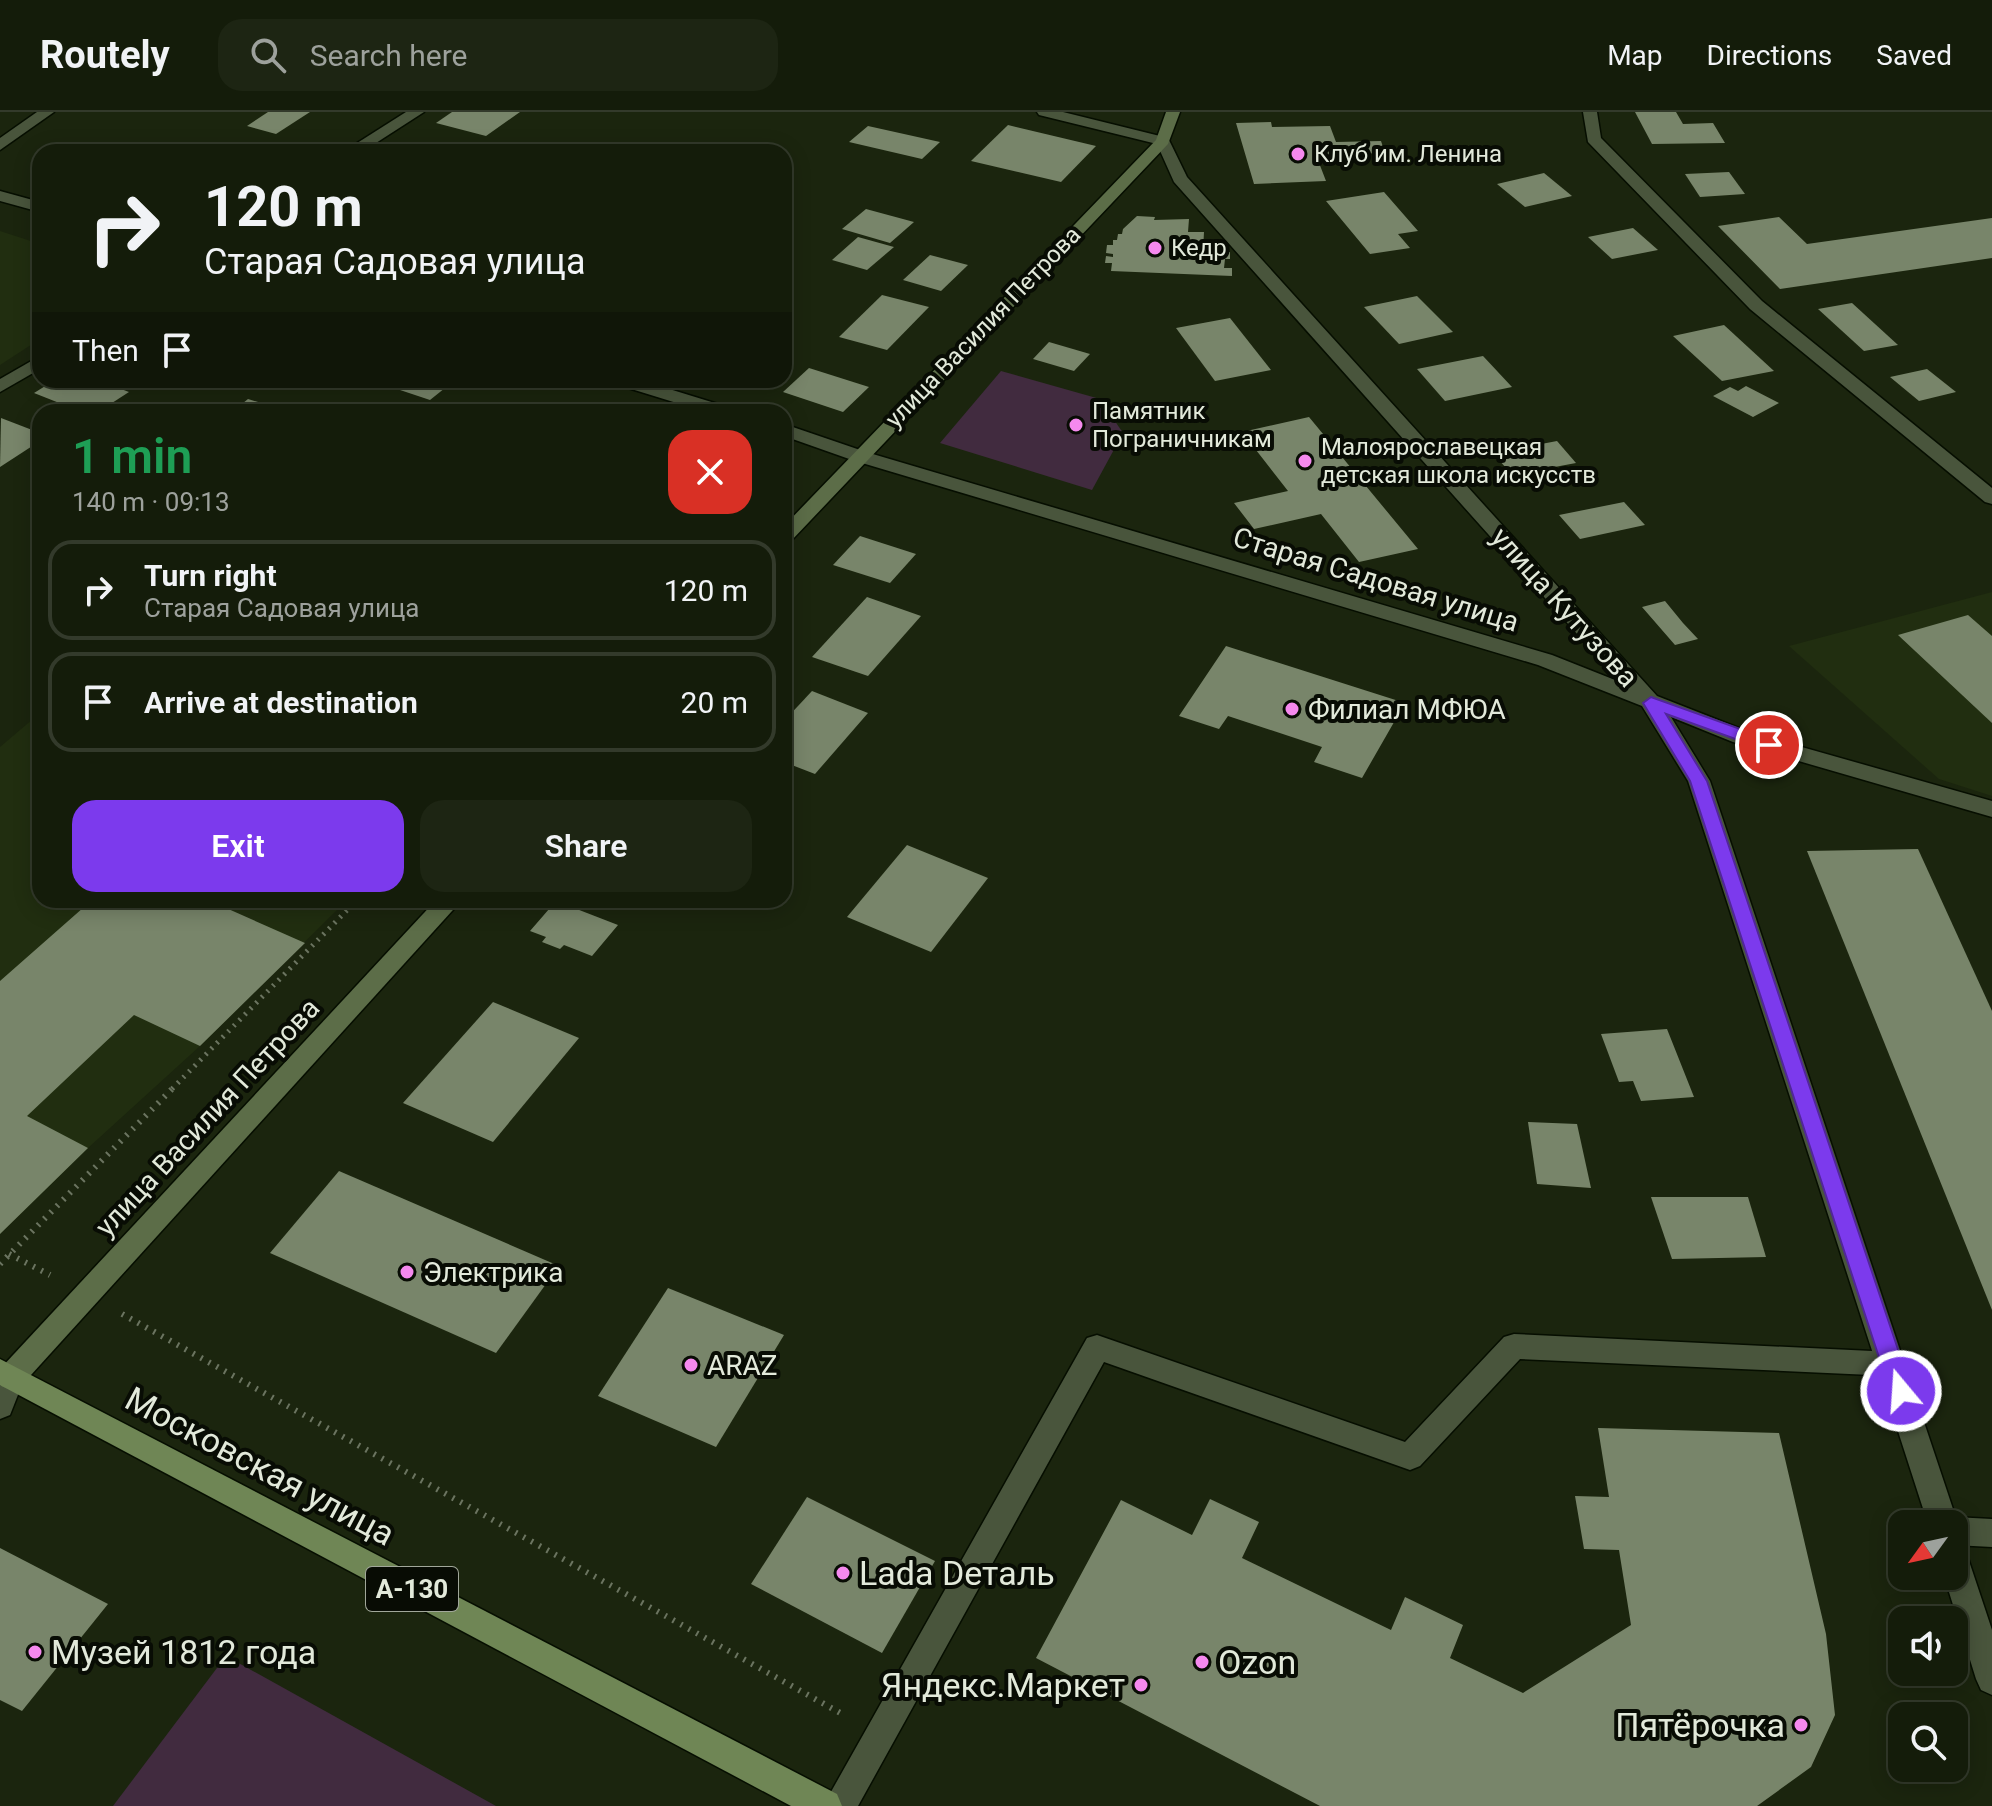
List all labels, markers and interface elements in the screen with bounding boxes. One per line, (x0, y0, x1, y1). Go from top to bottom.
search box (218, 19, 778, 91)
text: Routely (40, 33, 170, 77)
icon: search (246, 33, 290, 77)
text: Search here (310, 38, 467, 73)
text: Map (1607, 39, 1663, 72)
text: Directions (1707, 39, 1832, 72)
text: Saved (1876, 39, 1952, 72)
place label: Клуб им. Ленина (1314, 140, 1502, 168)
marker: Клуб им. Ленина (1289, 145, 1307, 163)
text: 120 m (204, 174, 363, 240)
icon: right (72, 176, 176, 280)
street label: улица Василия Петрова (880, 221, 1086, 433)
place label: Кедр (1171, 234, 1227, 262)
marker: Кедр (1146, 239, 1164, 257)
text: Старая Садовая улица (204, 241, 585, 283)
icon: arrive (155, 328, 199, 372)
text: Then (72, 333, 139, 368)
place label: Памятник Пограничникам (1092, 397, 1272, 453)
marker: Памятник Пограничникам (1067, 416, 1085, 434)
text: 1 min (72, 428, 192, 485)
button: close (668, 430, 752, 514)
place label: Малоярославецкая детская школа искусств (1321, 433, 1596, 489)
marker: Малоярославецкая детская школа искусств (1296, 452, 1314, 470)
text: 140 m · 09:13 (72, 487, 230, 517)
street label: Старая Садовая улица (1229, 520, 1523, 639)
street label: улица Кутузова (1485, 521, 1645, 694)
text: Turn right (144, 558, 277, 593)
icon: right (76, 568, 120, 612)
text: 120 m (664, 573, 748, 608)
text: Старая Садовая улица (144, 593, 420, 623)
icon: arrive (76, 680, 120, 724)
text: Arrive at destination (144, 685, 418, 720)
text: 20 m (681, 685, 748, 720)
place label: Филиал МФЮА (1308, 693, 1506, 726)
marker: Филиал МФЮА (1283, 700, 1301, 718)
pin (1735, 711, 1803, 779)
icon: arrive (1747, 723, 1791, 767)
button: Exit (72, 800, 404, 892)
button: Share (420, 800, 752, 892)
street label: улица Василия Петрова (89, 992, 326, 1243)
place label: Электрика (423, 1256, 563, 1289)
marker: Электрика (398, 1263, 416, 1281)
place label: ARAZ (707, 1349, 778, 1382)
position arrow (1859, 1349, 1943, 1433)
marker: ARAZ (682, 1356, 700, 1374)
street label: Московская улица (119, 1378, 401, 1554)
north arrow (1888, 1510, 1968, 1590)
map controls (1888, 1510, 1968, 1782)
place label: Lada Dеталь (859, 1553, 1055, 1593)
marker: Lada Dеталь (834, 1564, 852, 1582)
road number: А-130 (366, 1567, 458, 1611)
button: sound (1888, 1606, 1968, 1686)
place label: Музей 1812 года (51, 1632, 316, 1672)
place label: Ozon (1218, 1642, 1296, 1682)
marker: Музей 1812 года (26, 1643, 44, 1661)
marker: Ozon (1193, 1653, 1211, 1671)
place label: Яндекс.Маркет (881, 1665, 1125, 1705)
marker: Яндекс.Маркет (1132, 1676, 1150, 1694)
button: search (1888, 1702, 1968, 1782)
place label: Пятёрочка (1615, 1705, 1785, 1745)
marker: Пятёрочка (1792, 1716, 1810, 1734)

